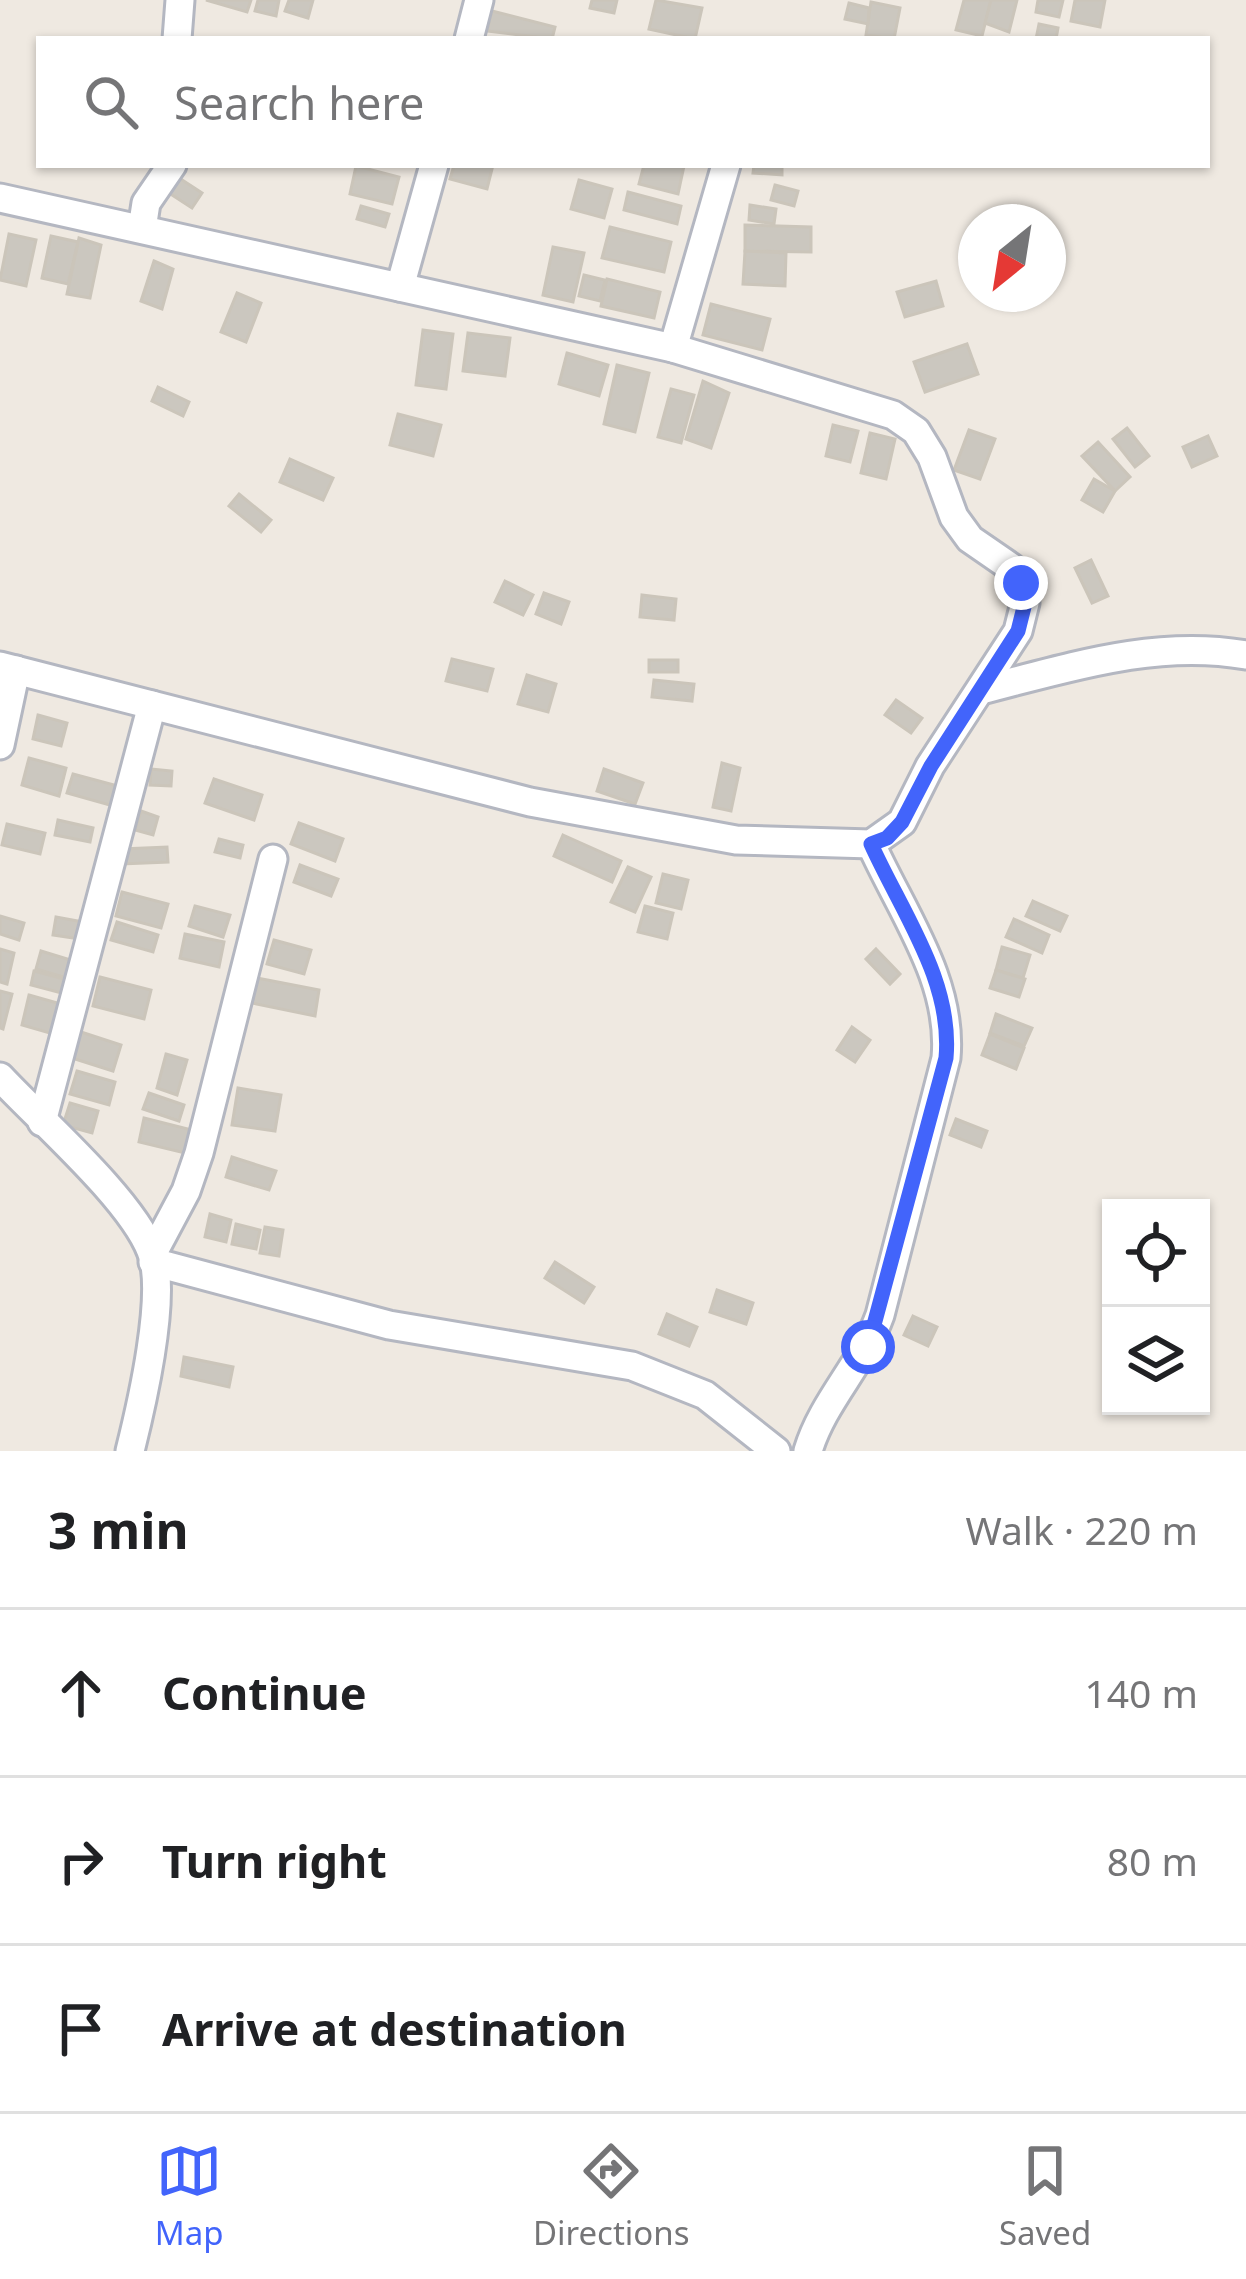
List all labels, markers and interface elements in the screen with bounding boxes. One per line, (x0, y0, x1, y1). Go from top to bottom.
search box (36, 36, 1210, 168)
icon: search (78, 69, 144, 135)
text: Search here (174, 72, 424, 133)
north arrow (958, 204, 1066, 312)
route end (994, 556, 1048, 610)
map controls (1102, 1199, 1210, 1415)
button: locate (1102, 1199, 1210, 1307)
button: layers (1102, 1307, 1210, 1415)
route start (841, 1320, 895, 1374)
text: 3 min (48, 1494, 189, 1564)
text: Walk · 220 m (965, 1503, 1198, 1556)
icon: ahead (48, 1660, 114, 1726)
text: Continue (162, 1662, 367, 1723)
text: 140 m (1084, 1666, 1198, 1719)
icon: right (48, 1828, 114, 1894)
text: Turn right (162, 1830, 387, 1891)
text: 80 m (1107, 1834, 1198, 1887)
icon: arrive (48, 1996, 114, 2062)
text: Arrive at destination (162, 1998, 627, 2059)
tab: Map (155, 2138, 223, 2255)
tab: Directions (533, 2138, 690, 2255)
tab: Saved (999, 2138, 1091, 2255)

